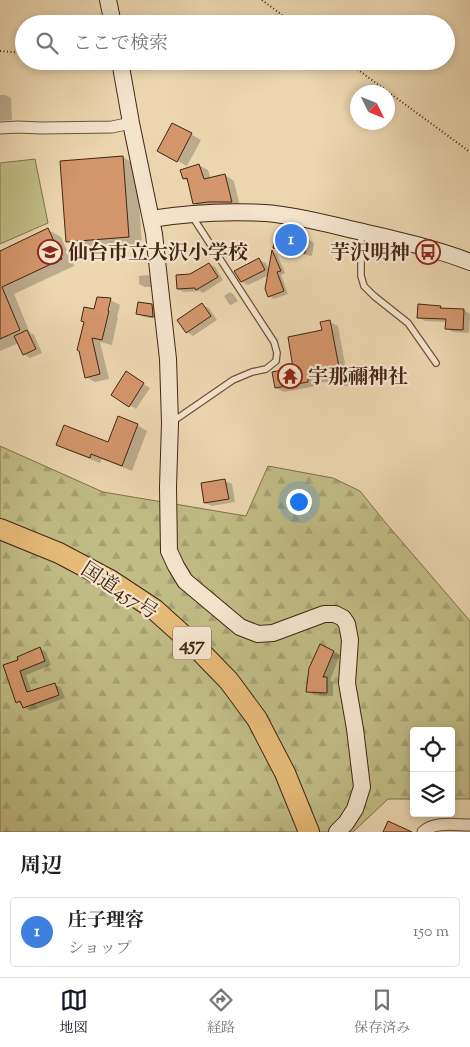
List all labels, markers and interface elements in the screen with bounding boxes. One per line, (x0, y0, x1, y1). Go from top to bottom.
search box (15, 15, 455, 70)
icon: search (33, 29, 61, 57)
text: ここで検索 (73, 31, 168, 58)
north arrow (350, 85, 395, 130)
pin: 1 (275, 221, 307, 259)
school or university icon: 仙台市立大沢小学校 (37, 239, 63, 265)
bus stop icon: 芋沢明神 (415, 239, 441, 265)
place label: 仙台市立大沢小学校 (68, 240, 248, 269)
place label: 芋沢明神 (330, 240, 410, 269)
temple icon: 宇那禰神社 (277, 363, 303, 389)
place label: 宇那禰神社 (308, 364, 408, 393)
your location (286, 489, 312, 515)
street label: 国道457号 (74, 556, 163, 628)
road number: 457 (173, 626, 211, 660)
map controls (410, 727, 455, 817)
button: locate (410, 727, 455, 772)
button: layers (410, 772, 455, 817)
text: 周辺 (20, 852, 62, 882)
text: 庄子理容 (68, 908, 144, 935)
text: 1 (34, 921, 40, 944)
text: 150 m (413, 921, 449, 944)
text: ショップ (68, 938, 132, 961)
tab: 地図 (60, 986, 88, 1039)
tab: 経路 (207, 986, 235, 1039)
tab: 保存済み (354, 986, 410, 1039)

